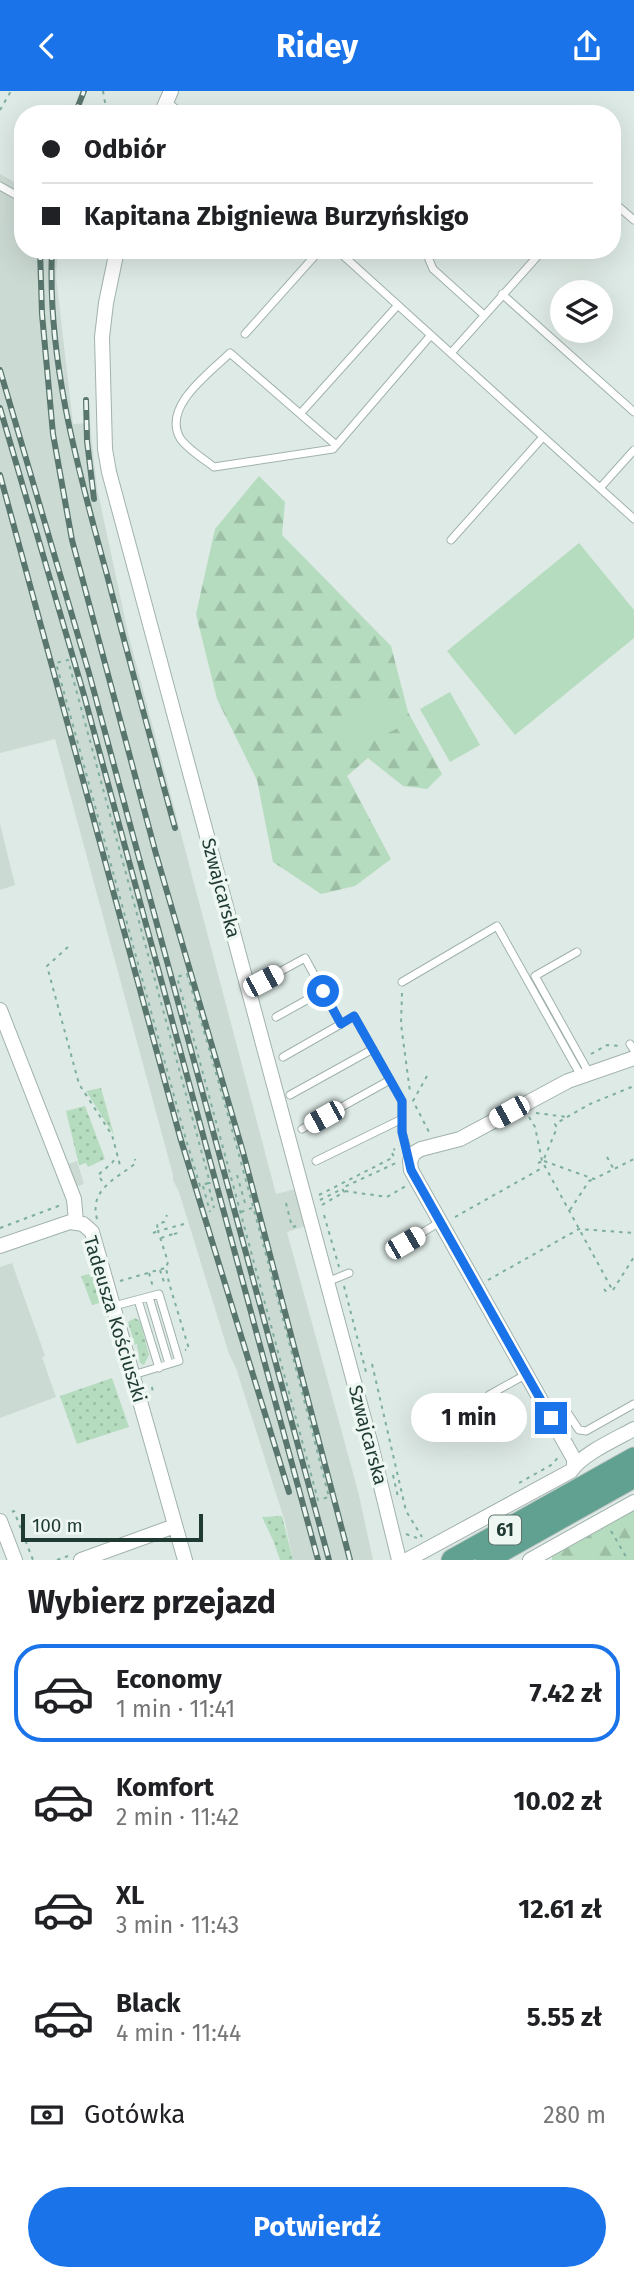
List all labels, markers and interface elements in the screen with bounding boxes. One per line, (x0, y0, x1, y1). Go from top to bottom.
icon: back (28, 27, 66, 65)
text: Ridey (276, 27, 358, 65)
icon: share (568, 27, 606, 65)
text: Odbiór (84, 134, 166, 165)
text: Kapitana Zbigniewa Burzyńskigo (84, 201, 469, 232)
map controls (550, 280, 613, 343)
button: layers (550, 280, 613, 343)
street label: Szwajcarska (197, 836, 245, 940)
car (240, 962, 287, 1000)
route start (307, 975, 339, 1007)
car (486, 1093, 533, 1131)
car (301, 1098, 348, 1136)
car (382, 1223, 429, 1263)
street label: Tadeusza Kościuszki (79, 1233, 151, 1405)
street label: Szwajcarska (344, 1383, 392, 1487)
callout: 1 min (411, 1393, 526, 1443)
route end (535, 1402, 567, 1434)
text: 1 min (441, 1403, 497, 1431)
scale bar (21, 1511, 203, 1543)
text: 100 m (32, 1514, 83, 1537)
road number: 61 (489, 1515, 521, 1545)
text: Wybierz przejazd (28, 1583, 276, 1621)
icon: car (32, 1662, 95, 1725)
text: Economy (116, 1664, 222, 1695)
text: 7.42 zł (529, 1678, 602, 1709)
text: 1 min · 11:41 (116, 1695, 235, 1723)
icon: car (32, 1770, 95, 1833)
text: Komfort (116, 1772, 214, 1803)
text: 10.02 zł (513, 1786, 602, 1817)
text: 2 min · 11:42 (116, 1803, 239, 1831)
icon: car (32, 1878, 95, 1941)
text: XL (116, 1880, 144, 1911)
text: 12.61 zł (518, 1894, 602, 1925)
text: 3 min · 11:43 (116, 1911, 239, 1939)
icon: car (32, 1986, 95, 2049)
text: Black (116, 1988, 181, 2019)
text: 5.55 zł (527, 2002, 602, 2033)
text: 4 min · 11:44 (116, 2019, 241, 2047)
icon: cash (28, 2096, 66, 2134)
text: Gotówka (84, 2099, 185, 2130)
text: 280 m (543, 2101, 606, 2129)
button: Potwierdź (28, 2187, 606, 2267)

